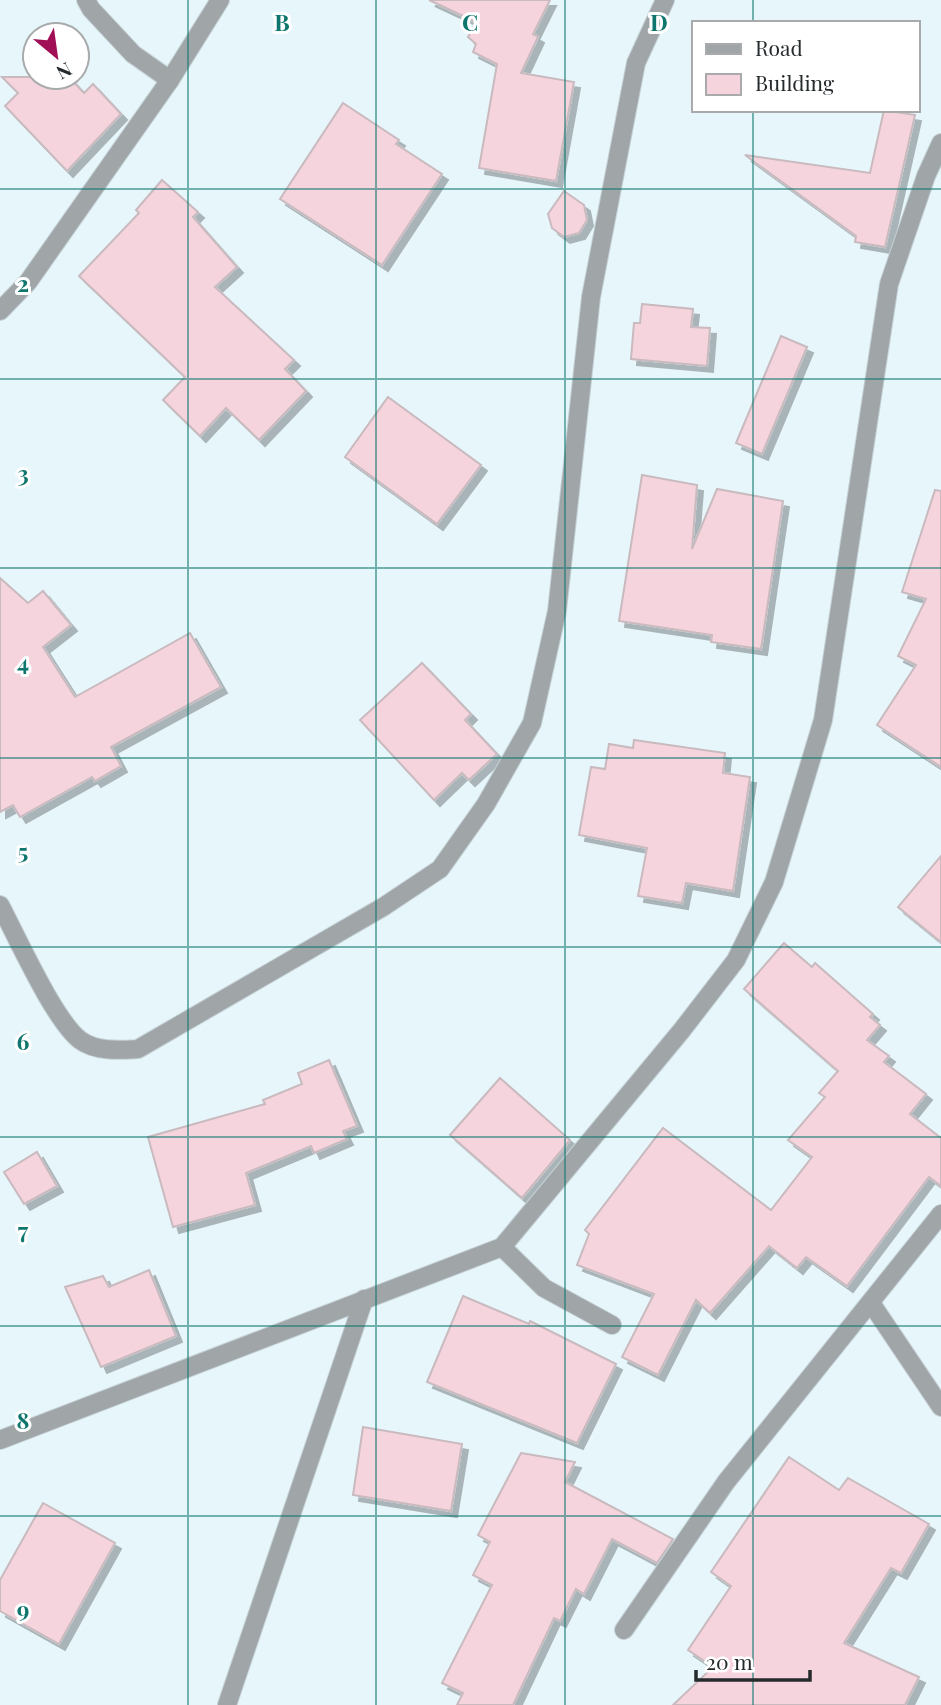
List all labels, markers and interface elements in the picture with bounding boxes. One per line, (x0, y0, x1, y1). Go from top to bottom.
text: B (274, 6, 290, 37)
text: C (462, 6, 478, 37)
text: D (650, 6, 668, 37)
north arrow (21, 21, 91, 91)
legend (692, 21, 920, 112)
text: Road (755, 33, 803, 61)
text: N (52, 57, 77, 87)
text: Building (755, 68, 834, 96)
text: 2 (17, 267, 29, 298)
text: 3 (17, 457, 29, 488)
text: 4 (17, 646, 29, 677)
text: 5 (18, 835, 28, 866)
text: 6 (17, 1025, 30, 1056)
text: 7 (18, 1214, 29, 1245)
text: 8 (17, 1404, 29, 1435)
text: 9 (17, 1593, 29, 1624)
scale bar (696, 1638, 810, 1682)
text: 20 m (706, 1647, 753, 1675)

